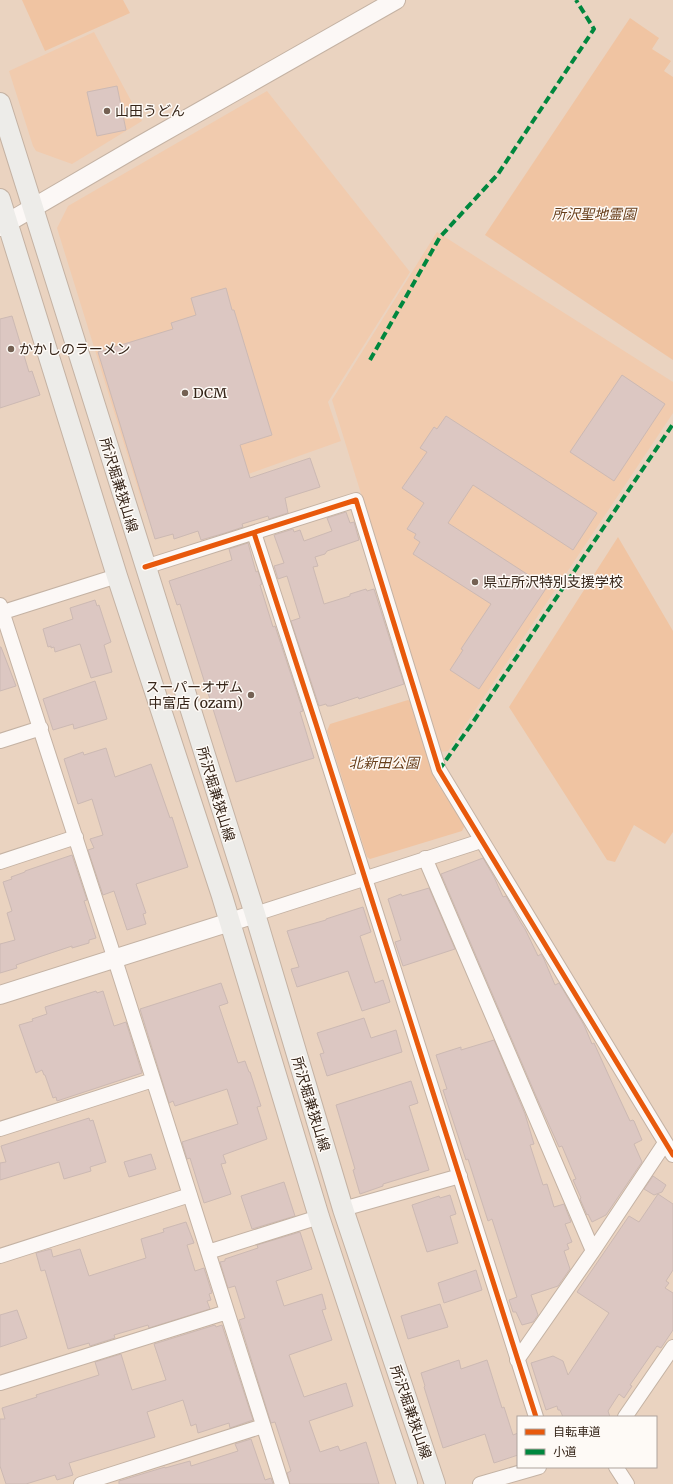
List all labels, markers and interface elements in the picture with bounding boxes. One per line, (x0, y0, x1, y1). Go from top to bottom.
place label: 山田うどん (115, 102, 185, 120)
marker: 山田うどん (102, 106, 112, 116)
park label: 所沢聖地霊園 (552, 205, 638, 223)
place label: かかしのラーメン (19, 340, 130, 358)
marker: かかしのラーメン (6, 344, 16, 354)
place label: DCM (193, 384, 227, 402)
marker: DCM (180, 388, 190, 398)
street label: 所沢堀兼狭山線 (96, 436, 142, 534)
place label: 県立所沢特別支援学校 (483, 573, 623, 591)
marker: 県立所沢特別支援学校 (470, 577, 480, 587)
place label: スーパーオザム 中富店 (ozam) (145, 678, 243, 712)
marker: スーパーオザム 中富店 (ozam) (246, 690, 256, 700)
street label: 所沢堀兼狭山線 (193, 745, 239, 843)
park label: 北新田公園 (349, 754, 421, 772)
street label: 所沢堀兼狭山線 (288, 1055, 334, 1153)
street label: 所沢堀兼狭山線 (387, 1363, 435, 1461)
legend (517, 1416, 657, 1468)
text: 自転車道 (553, 1424, 601, 1439)
text: 小道 (553, 1444, 577, 1459)

